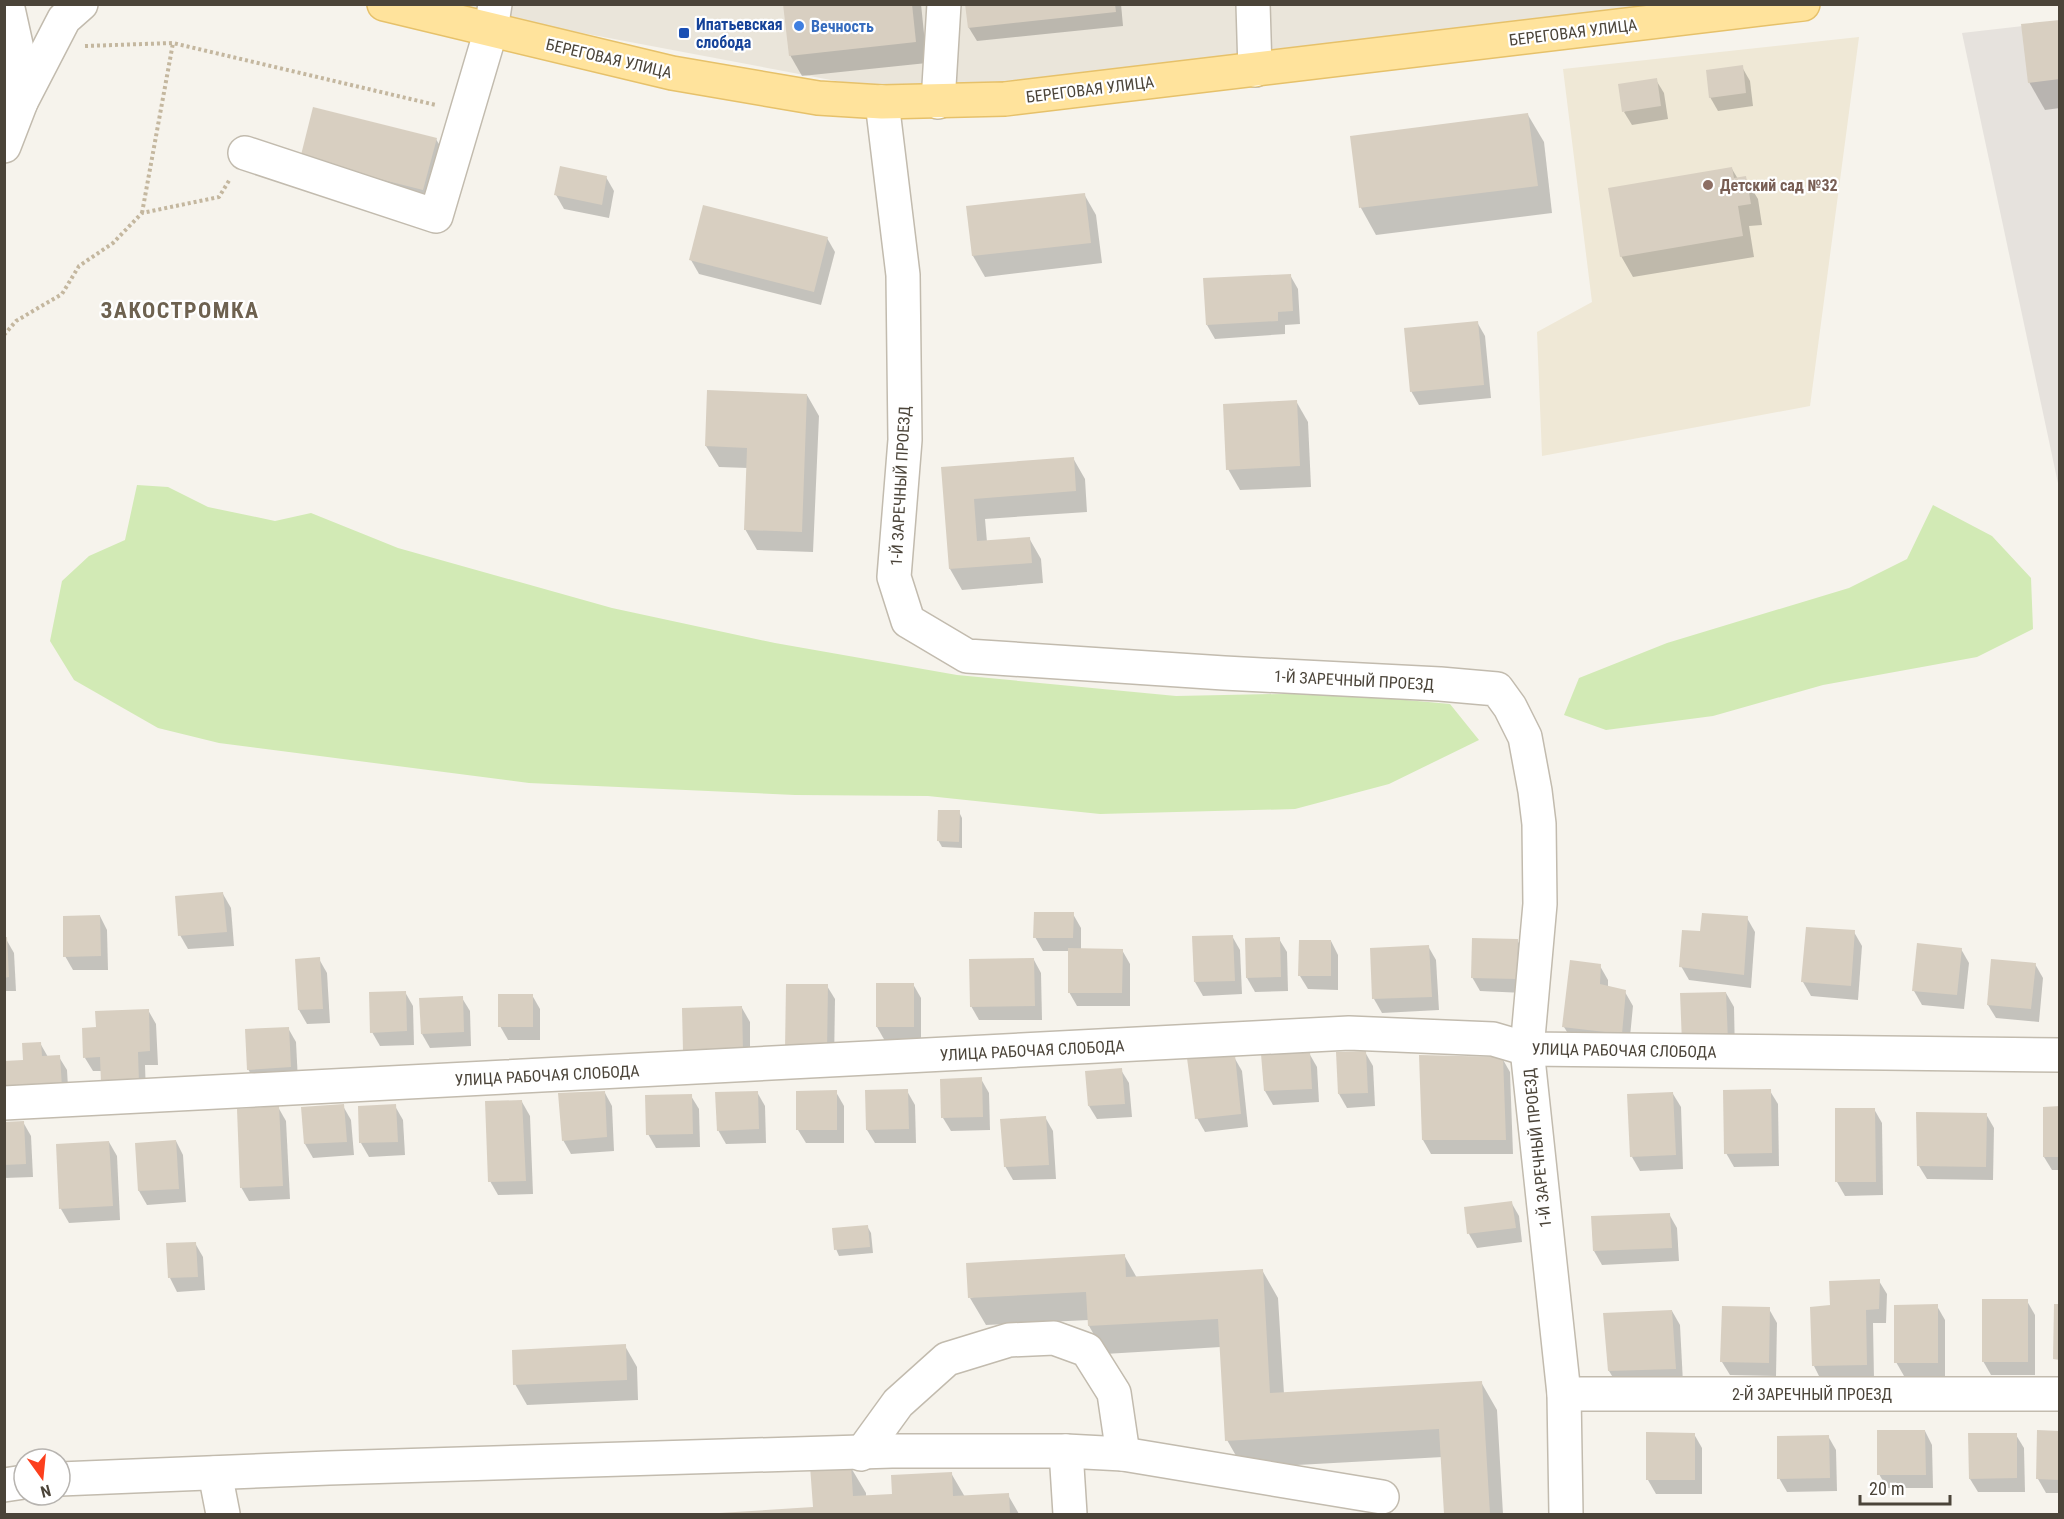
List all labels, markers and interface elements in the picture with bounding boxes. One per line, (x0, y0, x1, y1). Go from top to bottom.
place label: Ипатьевская слобода (696, 15, 783, 52)
street label: БЕРЕГОВАЯ УЛИЦА (1508, 15, 1638, 50)
place label: Вечность (811, 17, 874, 36)
marker: Вечность (792, 19, 806, 33)
marker: Ипатьевская слобода (677, 26, 691, 40)
street label: БЕРЕГОВАЯ УЛИЦА (544, 35, 674, 82)
street label: БЕРЕГОВАЯ УЛИЦА (1025, 72, 1155, 107)
place label: Детский сад №32 (1720, 176, 1838, 195)
marker: Детский сад №32 (1701, 178, 1715, 192)
district label: ЗАКОСТРОМКА (100, 298, 260, 323)
street label: 1-Й ЗАРЕЧНЫЙ ПРОЕЗД (887, 405, 914, 567)
street label: 1-Й ЗАРЕЧНЫЙ ПРОЕЗД (1273, 667, 1435, 694)
street label: УЛИЦА РАБОЧАЯ СЛОБОДА (939, 1036, 1125, 1065)
street label: УЛИЦА РАБОЧАЯ СЛОБОДА (1531, 1039, 1717, 1062)
street label: УЛИЦА РАБОЧАЯ СЛОБОДА (454, 1061, 640, 1090)
street label: 1-Й ЗАРЕЧНЫЙ ПРОЕЗД (1520, 1067, 1555, 1229)
street label: 2-Й ЗАРЕЧНЫЙ ПРОЕЗД (1732, 1385, 1893, 1404)
north arrow (12, 1447, 72, 1507)
scale bar (1860, 1468, 1950, 1506)
text: 20 m (1869, 1478, 1904, 1499)
text: N (39, 1481, 53, 1501)

